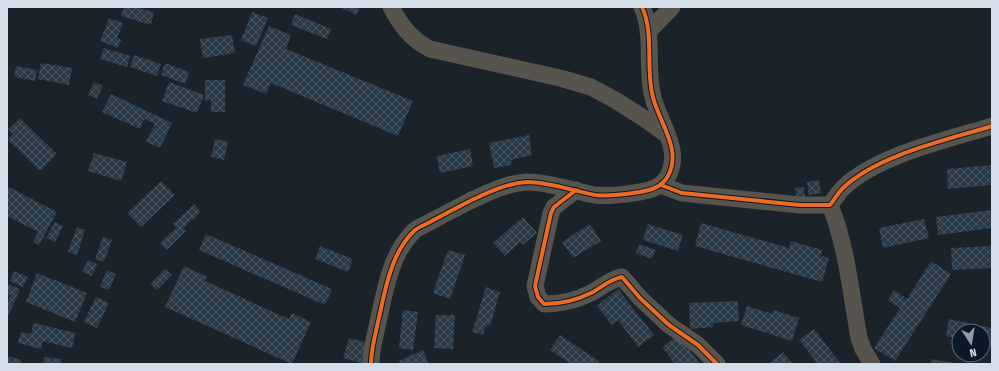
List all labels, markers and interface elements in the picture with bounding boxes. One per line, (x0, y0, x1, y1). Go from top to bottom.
north arrow (951, 323, 991, 363)
text: N (968, 345, 978, 359)

